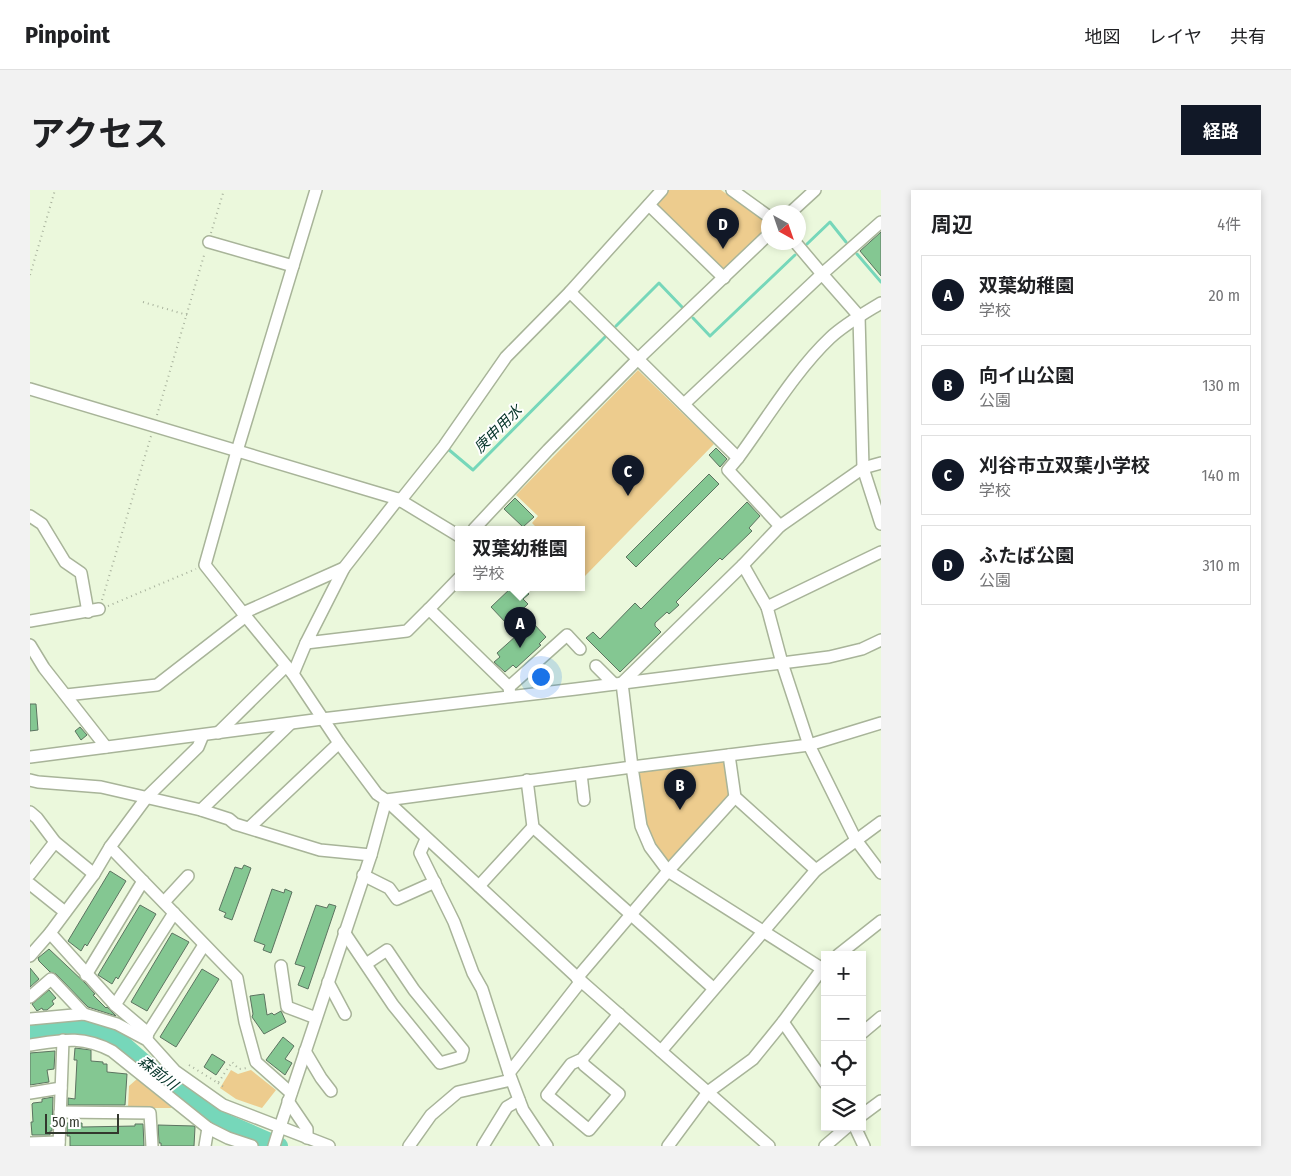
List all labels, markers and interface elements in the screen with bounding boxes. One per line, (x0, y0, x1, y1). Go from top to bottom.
text: Pinpoint (25, 21, 110, 49)
text: 地図 (1085, 26, 1121, 48)
text: レイヤ (1149, 26, 1202, 48)
text: 共有 (1230, 26, 1266, 48)
button: 経路 (1181, 105, 1261, 155)
text: アクセス (30, 113, 168, 155)
north arrow (761, 205, 806, 250)
pin: D (707, 208, 739, 249)
text: 周辺 (931, 212, 973, 238)
text: 4件 (1217, 215, 1241, 234)
text: 双葉幼稚園 (979, 274, 1074, 297)
text: A (944, 286, 952, 305)
text: 20 m (1209, 286, 1240, 305)
text: 学校 (979, 301, 1011, 320)
text: 向イ山公園 (979, 364, 1074, 387)
text: B (944, 376, 952, 395)
text: 130 m (1202, 376, 1240, 395)
text: 公園 (979, 391, 1011, 410)
water label: 庚申用水 (470, 400, 527, 457)
text: 刈谷市立双葉小学校 (979, 454, 1150, 477)
pin: C (612, 455, 644, 496)
text: C (944, 466, 952, 485)
text: 140 m (1202, 466, 1240, 485)
text: 学校 (979, 481, 1011, 500)
popup (455, 526, 585, 591)
text: 双葉幼稚園 (472, 537, 568, 560)
text: ふたば公園 (979, 544, 1074, 567)
text: D (943, 556, 953, 575)
text: 310 m (1203, 556, 1240, 575)
text: 学校 (472, 564, 505, 583)
text: 公園 (979, 571, 1011, 590)
pin: A (504, 607, 536, 648)
your location (528, 664, 554, 690)
pin: B (664, 769, 696, 810)
map controls (821, 951, 866, 1131)
button: + (821, 951, 866, 996)
button: − (821, 996, 866, 1041)
button: locate (821, 1041, 866, 1086)
water label: 森前川 (135, 1052, 183, 1095)
button: layers (821, 1086, 866, 1131)
scale bar (45, 1111, 119, 1134)
text: 50 m (52, 1114, 80, 1131)

